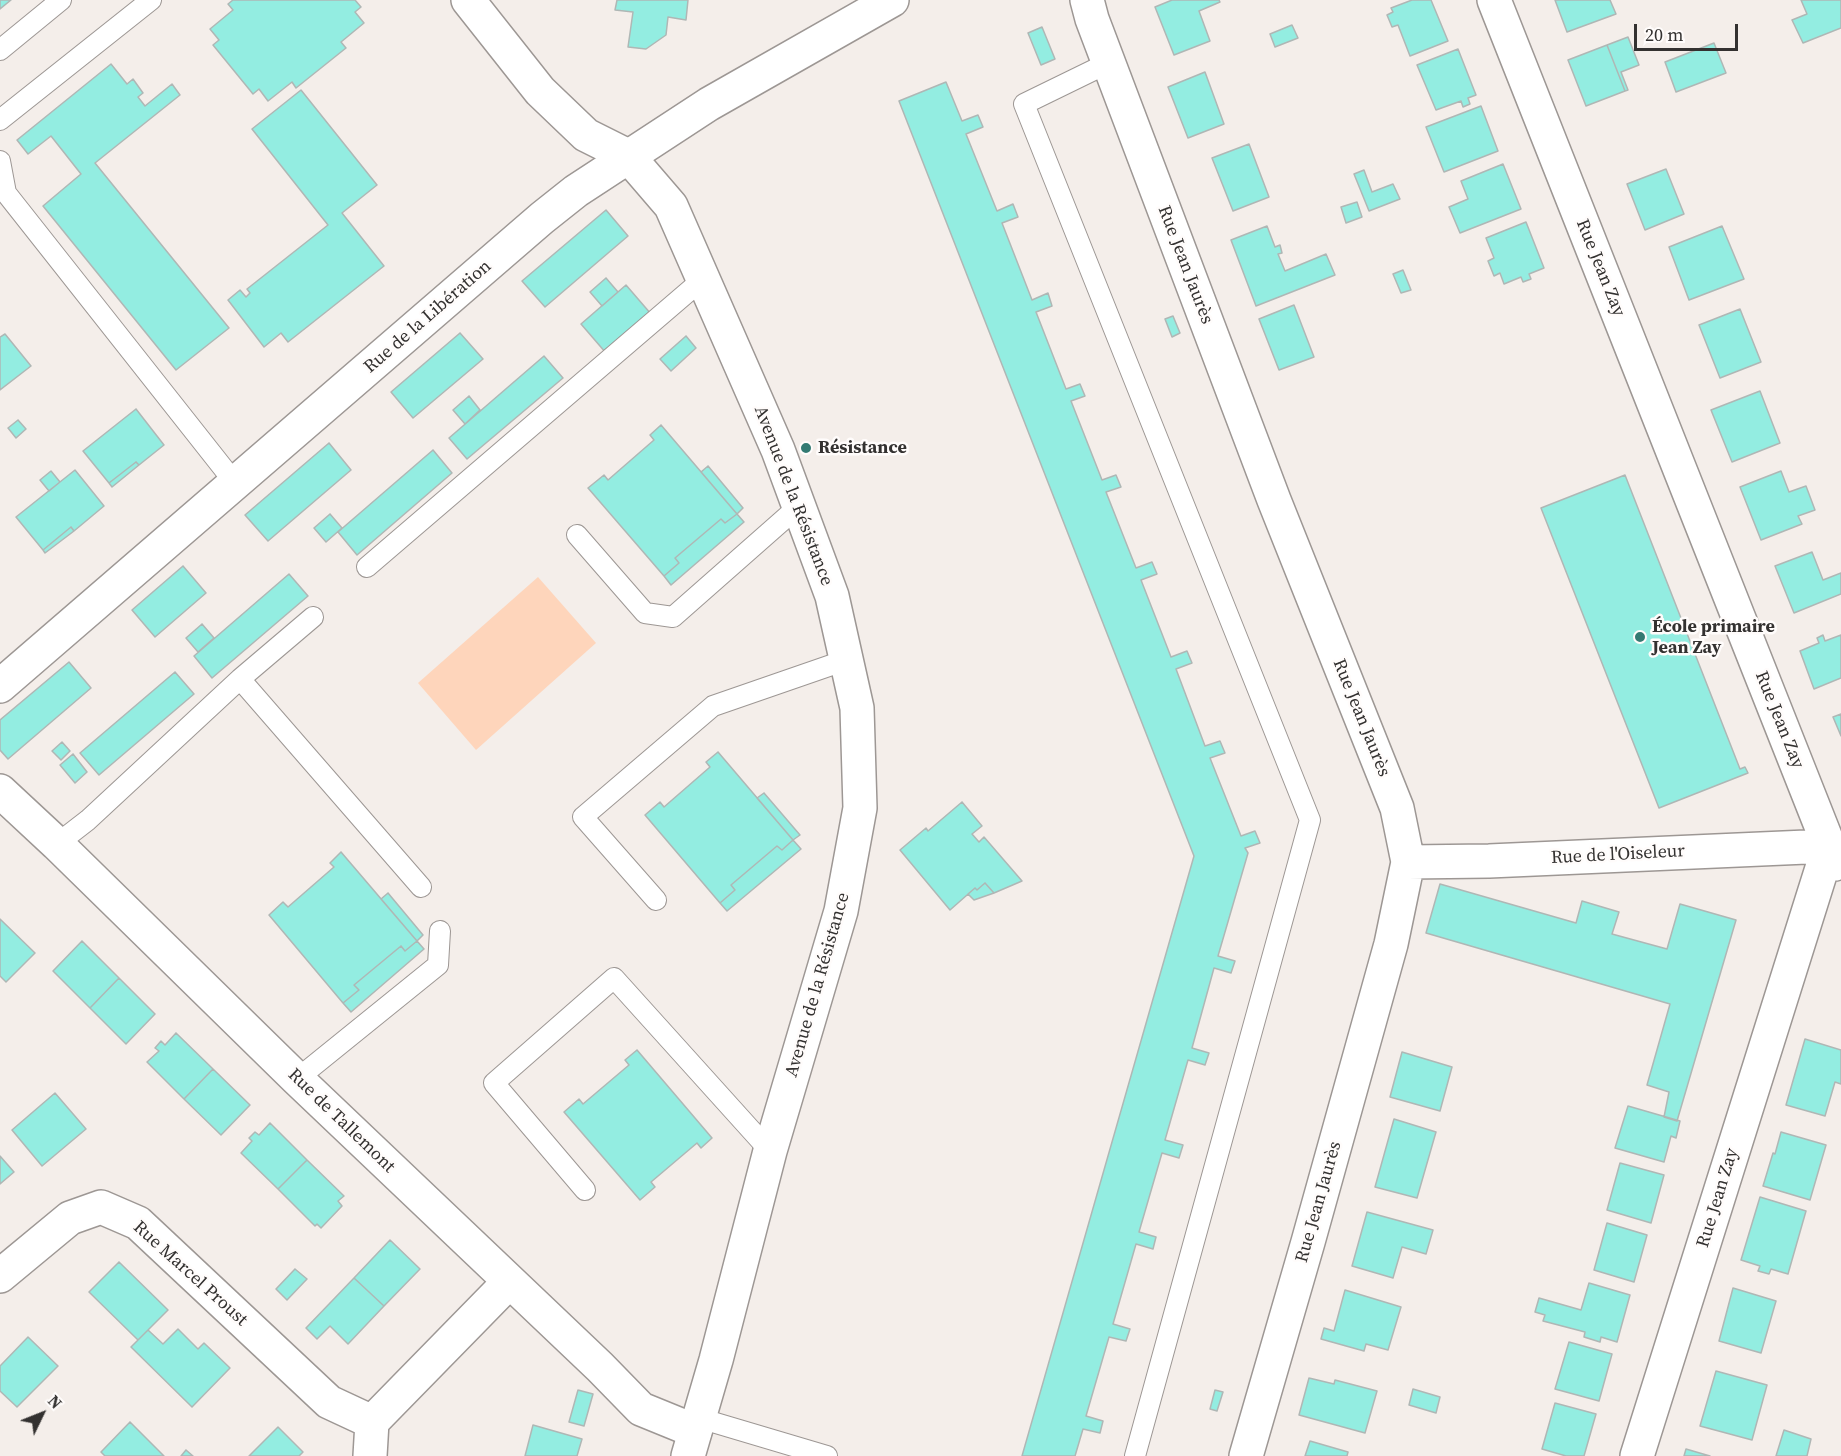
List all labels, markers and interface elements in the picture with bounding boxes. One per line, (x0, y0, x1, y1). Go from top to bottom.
scale bar (1637, 12, 1740, 50)
text: 20 m (1645, 22, 1683, 47)
street label: Rue Jean Jaurès (1153, 203, 1217, 327)
street label: Rue Jean Zay (1571, 216, 1629, 320)
street label: Rue de la Libération (360, 256, 496, 378)
street label: Avenue de la Résistance (749, 403, 837, 589)
place label: Résistance (818, 437, 907, 459)
marker: Résistance (799, 441, 813, 455)
place label: École primaire Jean Zay (1652, 616, 1775, 658)
marker: École primaire Jean Zay (1633, 630, 1647, 644)
street label: Rue Jean Jaurès (1328, 656, 1394, 780)
street label: Rue Jean Zay (1750, 668, 1808, 772)
street label: Rue de l'Oiseleur (1550, 841, 1686, 869)
street label: Avenue de la Résistance (781, 890, 855, 1080)
street label: Rue de Tallemont (283, 1064, 399, 1178)
street label: Rue Jean Jaurès (1291, 1139, 1347, 1265)
street label: Rue Jean Zay (1693, 1146, 1743, 1250)
street label: Rue Marcel Proust (128, 1217, 252, 1331)
north arrow (12, 1384, 72, 1444)
text: N (43, 1390, 67, 1413)

